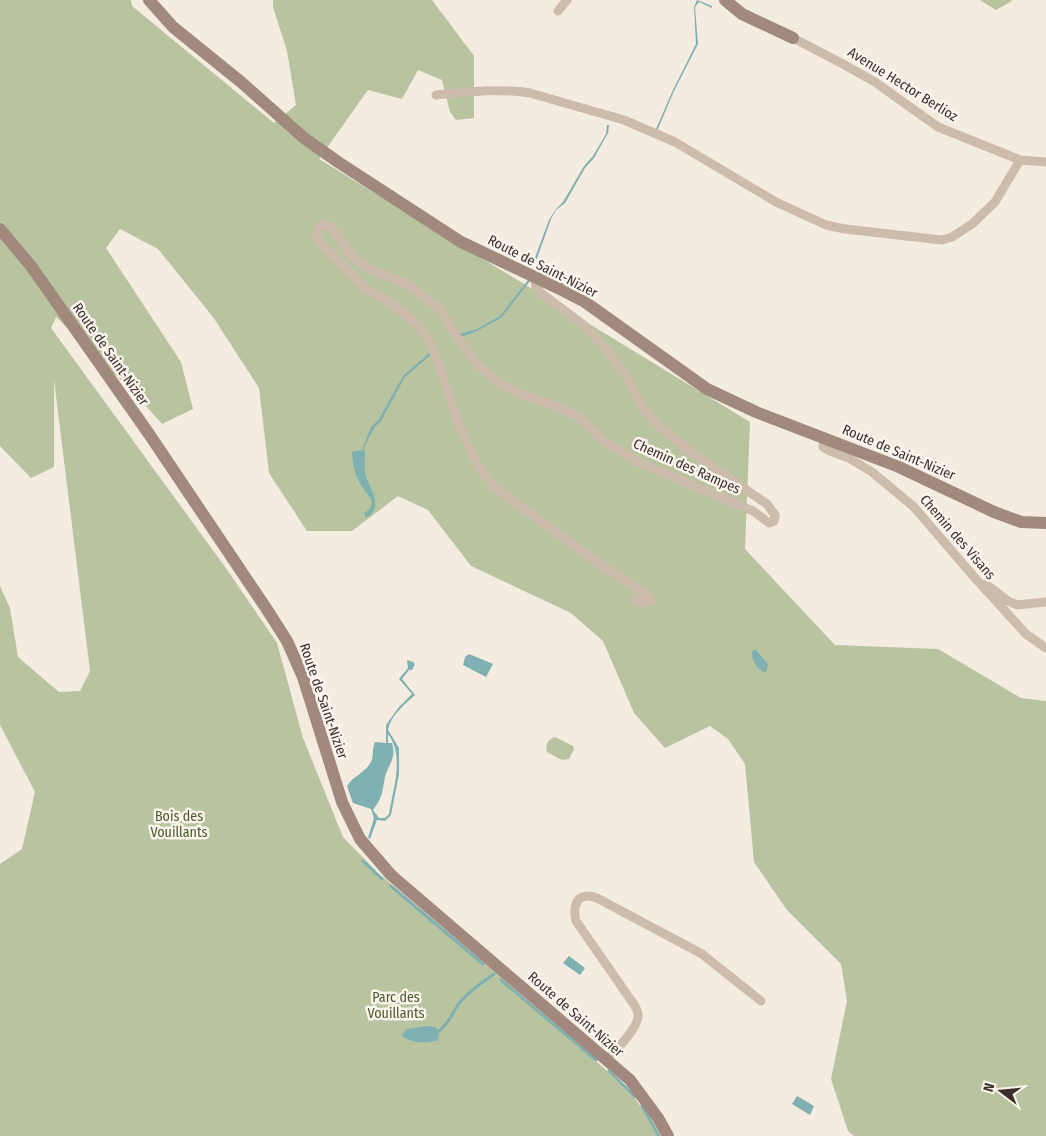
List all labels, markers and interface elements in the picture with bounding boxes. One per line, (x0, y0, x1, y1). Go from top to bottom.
street label: Avenue Hector Berlioz (845, 44, 961, 125)
street label: Route de Saint-Nizier (485, 231, 601, 302)
street label: Route de Saint-Nizier (69, 300, 152, 409)
street label: Route de Saint-Nizier (840, 421, 958, 484)
street label: Chemin des Rampes (631, 435, 743, 498)
street label: Chemin des Visans (916, 491, 999, 583)
street label: Route de Saint-Nizier (296, 641, 351, 761)
park label: Bois des Vouillants (150, 808, 208, 841)
street label: Route de Saint-Nizier (524, 968, 627, 1061)
park label: Parc des Vouillants (367, 989, 425, 1022)
north arrow (976, 1066, 1026, 1116)
text: N (980, 1081, 998, 1094)

